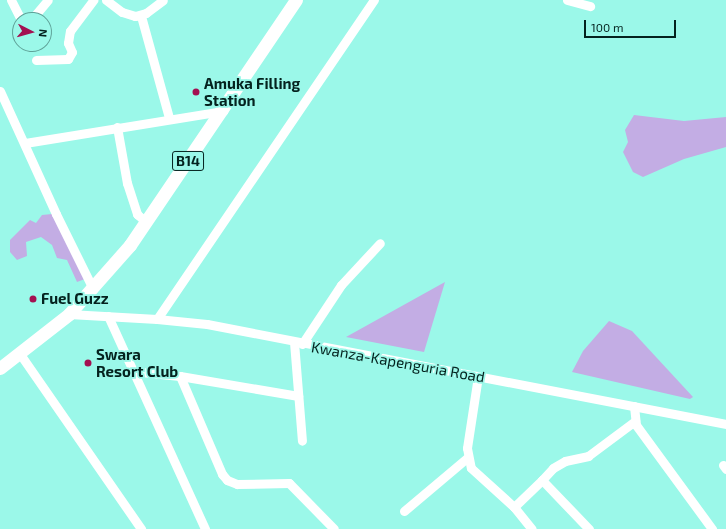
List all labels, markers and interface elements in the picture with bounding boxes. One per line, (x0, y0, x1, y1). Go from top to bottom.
north arrow (12, 12, 52, 52)
scale bar (586, 12, 678, 38)
text: 100 m (591, 20, 623, 34)
text: N (37, 29, 50, 38)
place label: Amuka Filling Station (204, 74, 300, 109)
marker: Amuka Filling Station (191, 87, 201, 97)
road number: B14 (172, 149, 204, 173)
place label: Fuel Guzz (41, 290, 109, 308)
marker: Fuel Guzz (28, 294, 38, 304)
street label: Kwanza-Kapenguria Road (310, 338, 486, 386)
place label: Swara Resort Club (96, 345, 178, 380)
marker: Swara Resort Club (83, 358, 93, 368)

